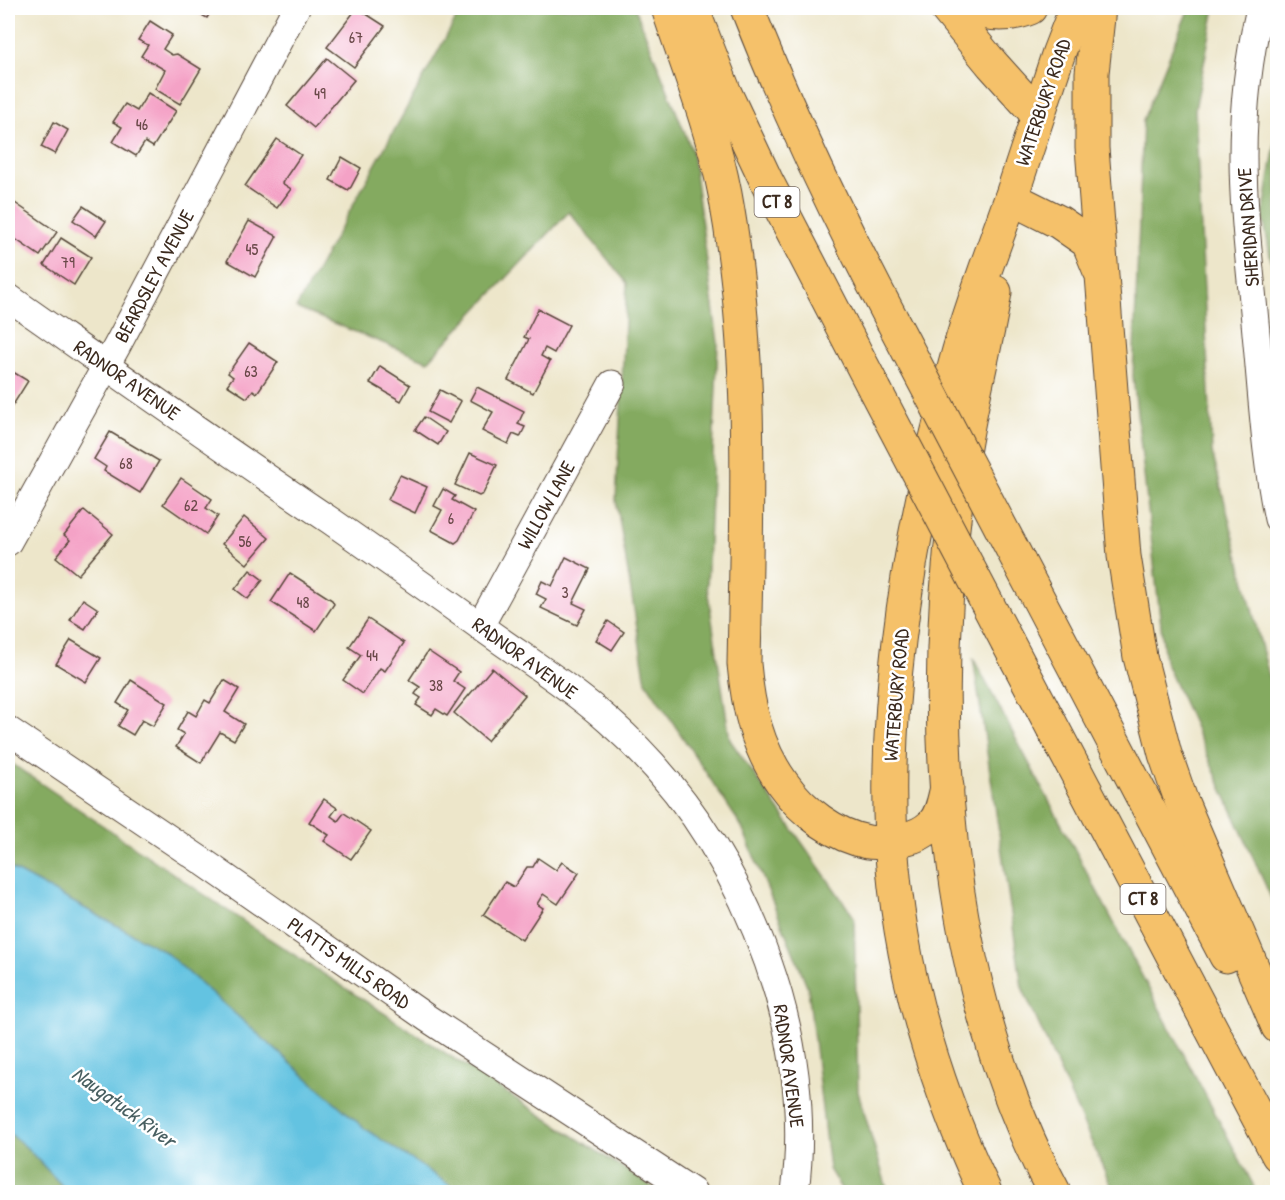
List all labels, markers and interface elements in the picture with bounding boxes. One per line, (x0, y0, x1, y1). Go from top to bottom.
house number: 67 (349, 26, 363, 48)
street label: WATERBURY ROAD (1008, 34, 1077, 169)
house number: 49 (314, 82, 326, 104)
house number: 46 (136, 113, 148, 135)
street label: SHERIDAN DRIVE (1230, 167, 1265, 287)
road number: CT 8 (754, 187, 800, 217)
street label: BEARDSLEY AVENUE (107, 205, 200, 347)
house number: 45 (246, 238, 259, 260)
house number: 79 (61, 251, 75, 273)
street label: RADNOR AVENUE (69, 333, 186, 426)
house number: 63 (244, 360, 258, 382)
house number: 68 (119, 452, 133, 474)
street label: WILLOW LANE (510, 456, 581, 554)
house number: 62 (184, 494, 198, 516)
house number: 6 (448, 507, 454, 529)
house number: 56 (238, 530, 252, 552)
house number: 3 (561, 581, 569, 603)
house number: 48 (297, 591, 310, 613)
street label: RADNOR AVENUE (467, 610, 584, 705)
street label: WATERBURY ROAD (876, 627, 915, 762)
house number: 44 (366, 644, 378, 666)
house number: 38 (429, 674, 443, 696)
road number: CT 8 (1120, 884, 1166, 914)
street label: PLATTS MILLS ROAD (283, 910, 416, 1015)
street label: RADNOR AVENUE (767, 1003, 812, 1129)
water label: Naugatuck River (67, 1059, 184, 1156)

